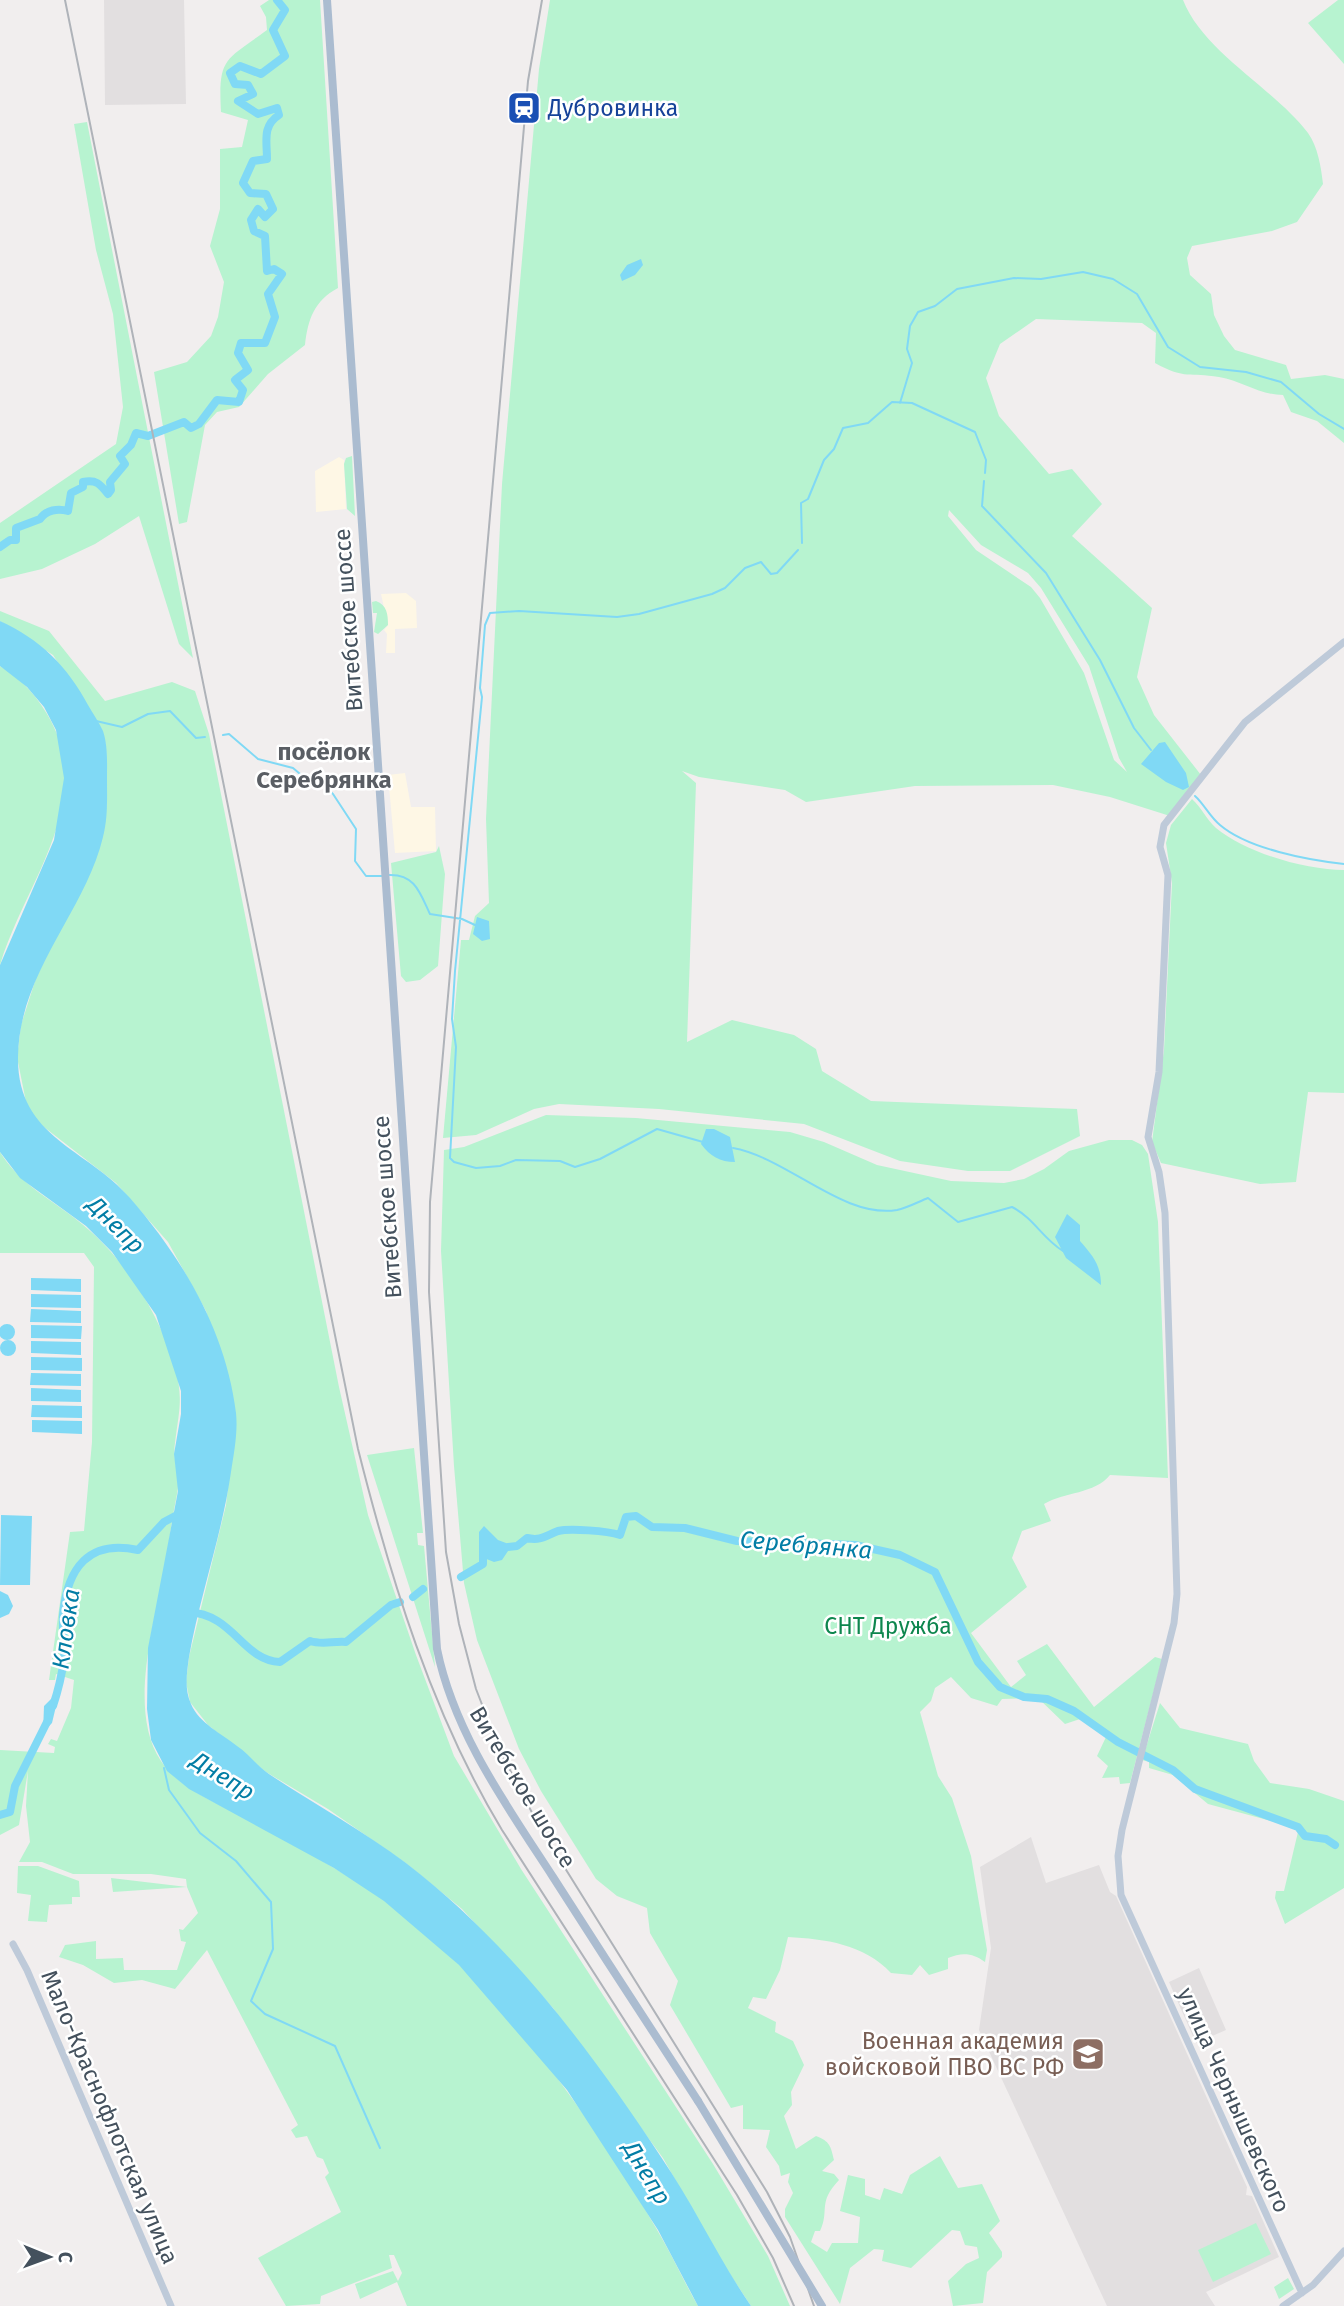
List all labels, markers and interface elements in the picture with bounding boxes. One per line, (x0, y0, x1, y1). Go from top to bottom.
station icon: Дубровинка (505, 89, 543, 127)
place label: Дубровинка (547, 94, 678, 122)
street label: Витебское шоссе (328, 527, 368, 713)
district label: посёлок Серебрянка (256, 738, 392, 794)
street label: Витебское шоссе (367, 1114, 407, 1300)
water label: Днепр (80, 1189, 150, 1259)
water label: Серебрянка (739, 1525, 873, 1565)
water label: Кловка (47, 1587, 85, 1671)
park label: СНТ Дружба (824, 1612, 952, 1640)
street label: Витебское шоссе (464, 1701, 582, 1873)
water label: Днепр (185, 1745, 260, 1806)
street label: Мало-Краснофлотская улица (35, 1966, 185, 2268)
street label: улица Чернышевского (1172, 1983, 1296, 2217)
place label: Военная академия войсковой ПВО ВС РФ (825, 2027, 1064, 2081)
school or university icon: Военная академия войсковой ПВО ВС РФ (1069, 2035, 1107, 2073)
water label: Днепр (616, 2135, 677, 2210)
north arrow (14, 2222, 84, 2292)
text: С (54, 2252, 77, 2263)

